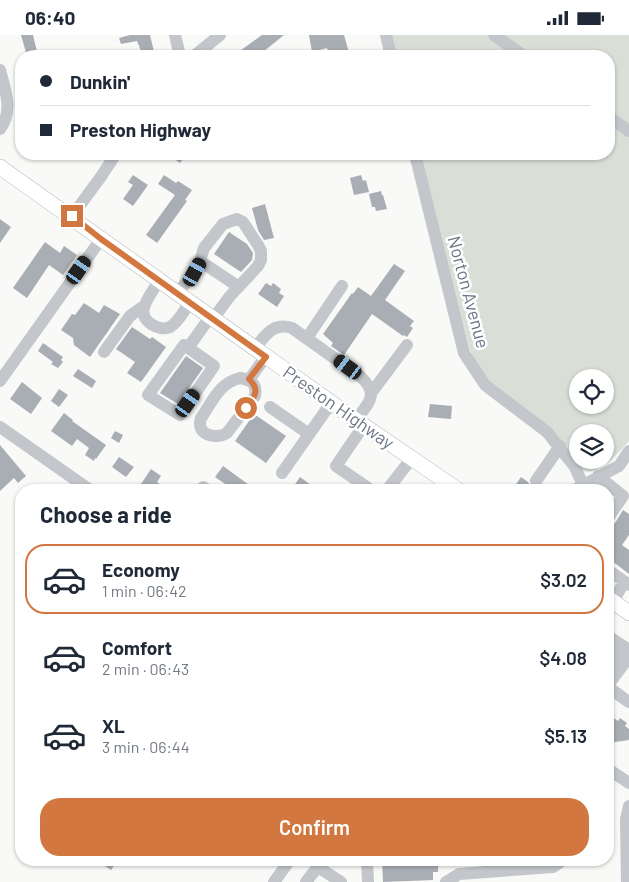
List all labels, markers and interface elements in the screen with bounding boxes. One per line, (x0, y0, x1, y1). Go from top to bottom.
text: 06:40 (25, 6, 75, 29)
text: Dunkin' (70, 70, 130, 93)
text: Preston Highway (70, 118, 211, 141)
route end (61, 205, 83, 227)
street label: Norton Avenue (443, 233, 495, 351)
car (64, 253, 93, 287)
car (181, 255, 208, 289)
car (331, 352, 364, 382)
street label: Preston Highway (279, 361, 399, 453)
map controls (569, 369, 614, 469)
button: locate (569, 369, 614, 414)
car (173, 386, 202, 420)
route start (235, 397, 257, 419)
button: layers (569, 424, 614, 469)
text: Choose a ride (40, 501, 172, 527)
icon: car (42, 557, 87, 602)
text: Economy (102, 558, 180, 581)
text: $3.02 (540, 568, 587, 591)
text: 1 min · 06:42 (102, 581, 187, 600)
icon: car (42, 635, 87, 680)
text: Comfort (102, 636, 172, 659)
text: $4.08 (540, 646, 587, 669)
text: 2 min · 06:43 (102, 659, 189, 678)
icon: car (42, 713, 87, 758)
text: XL (102, 714, 125, 737)
text: $5.13 (544, 724, 587, 747)
text: 3 min · 06:44 (102, 737, 189, 756)
button: Confirm (40, 798, 589, 856)

